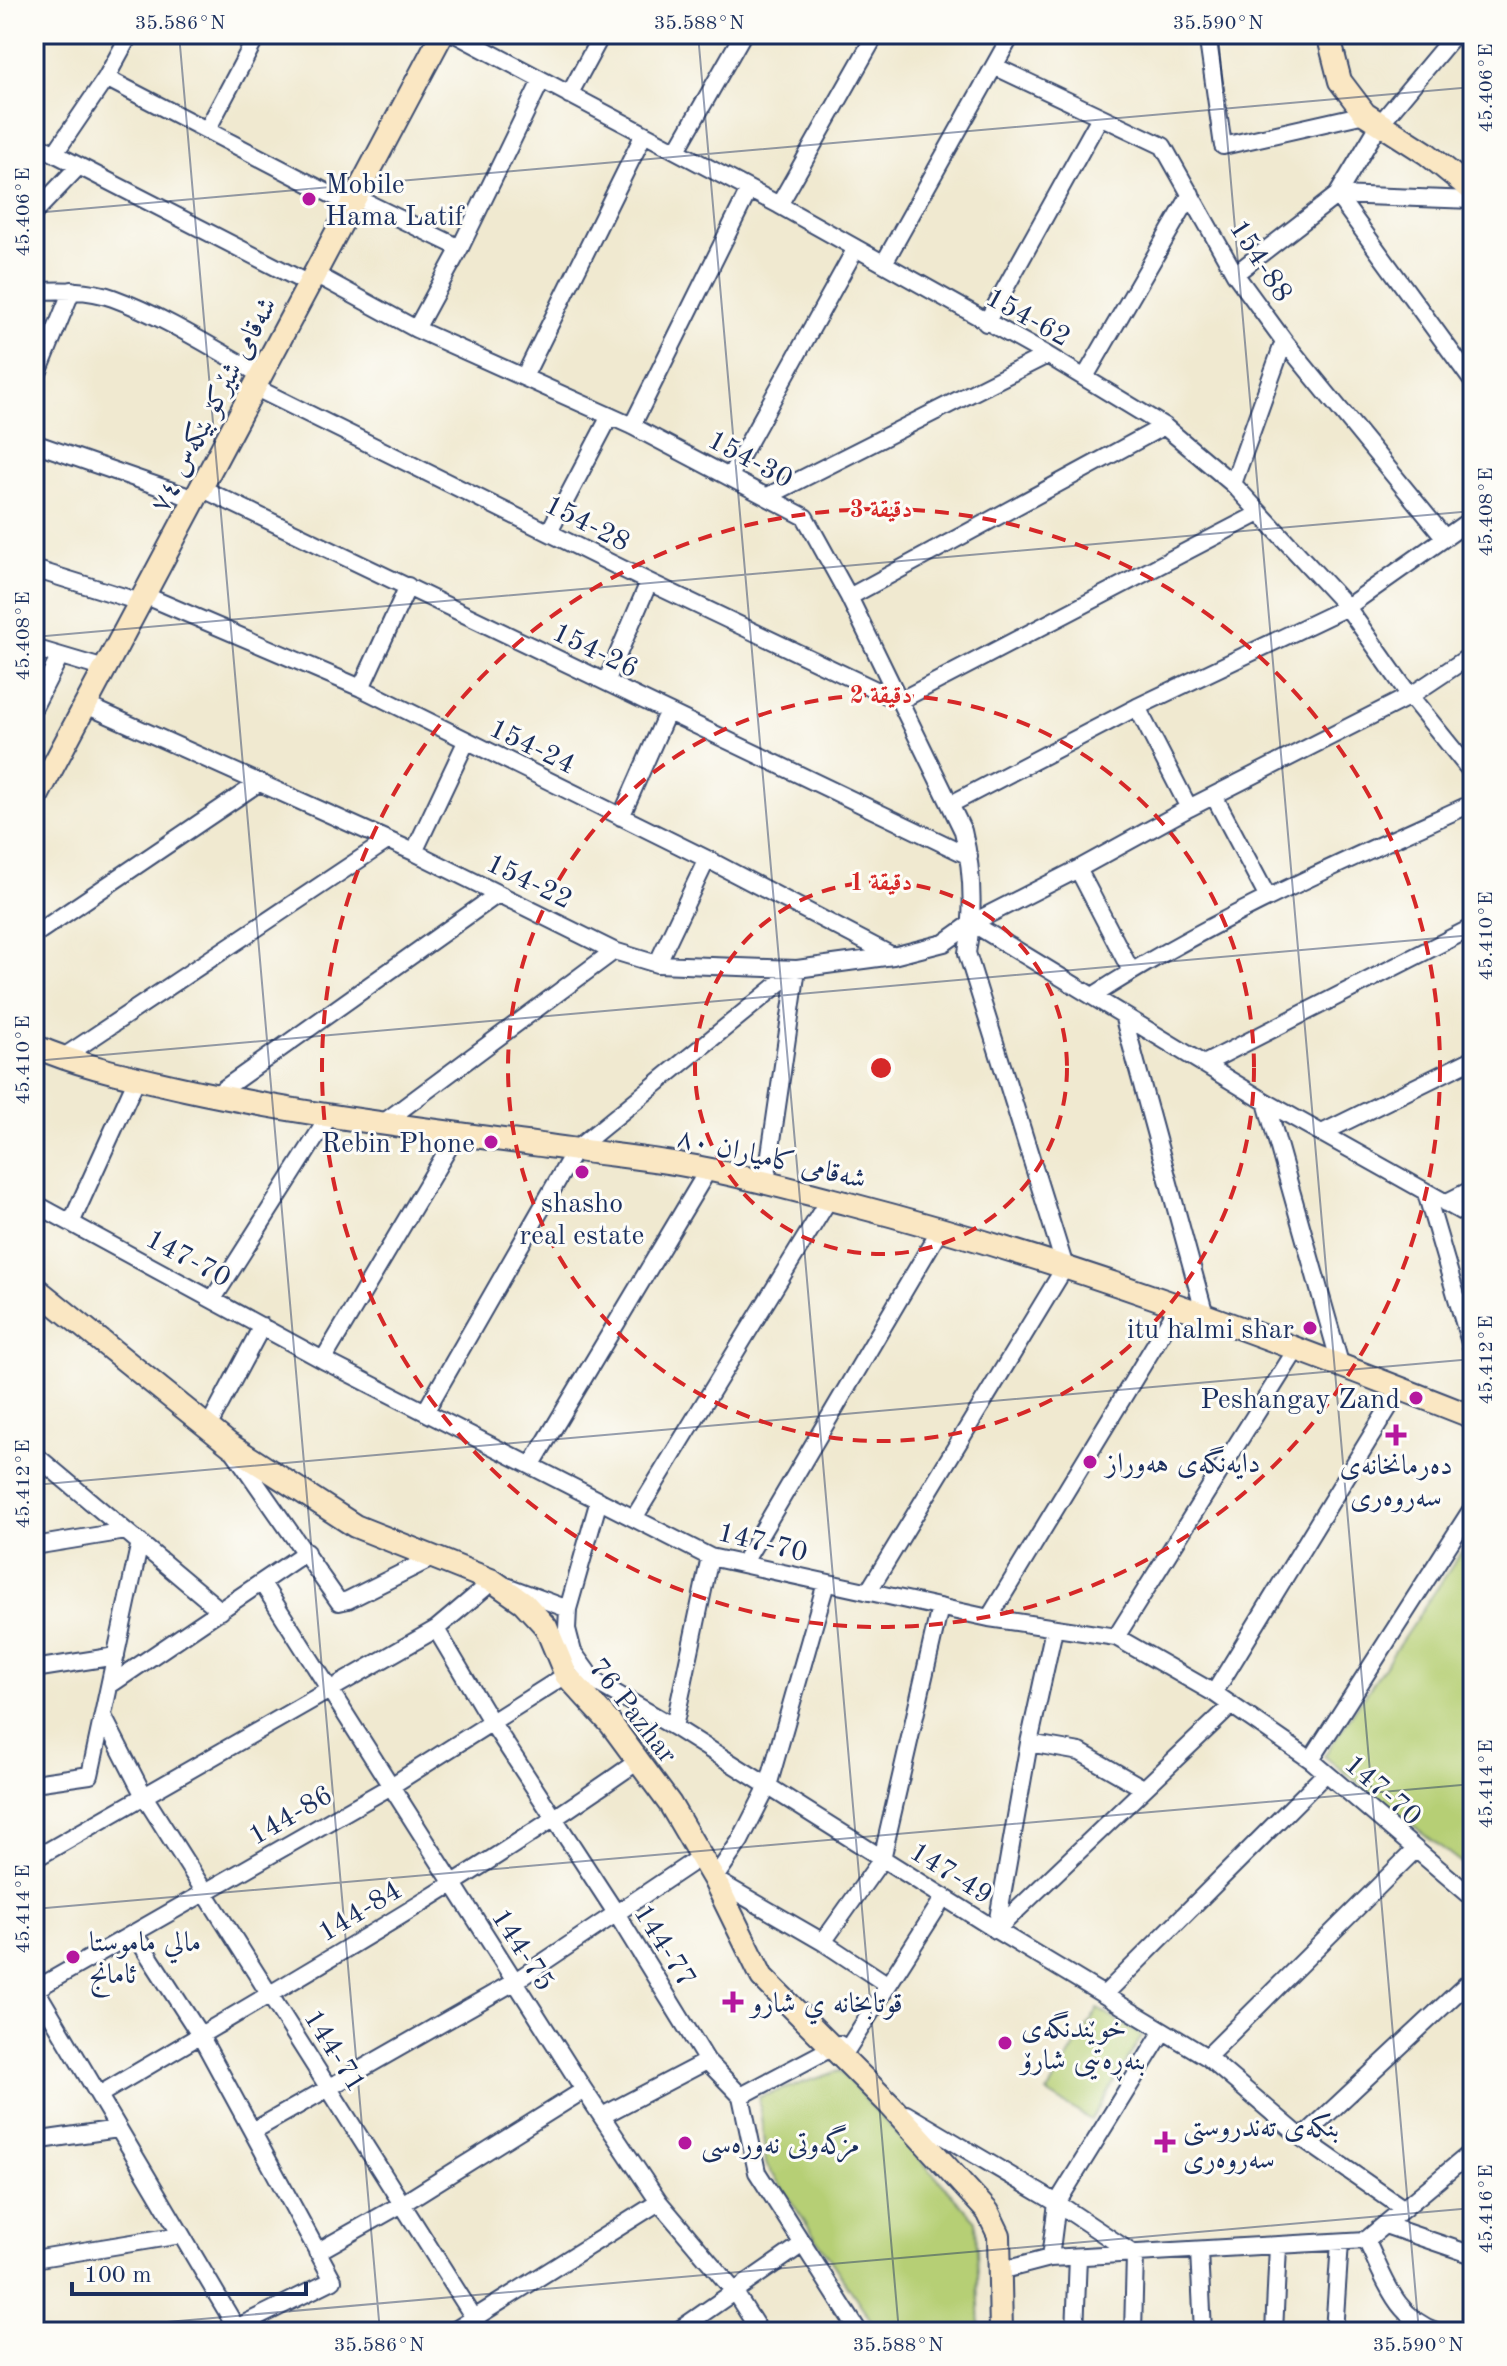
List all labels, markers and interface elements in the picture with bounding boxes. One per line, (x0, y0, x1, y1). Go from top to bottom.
text: 35.586°N (135, 14, 225, 34)
text: 35.588°N (654, 14, 744, 34)
text: 35.590°N (1173, 14, 1263, 34)
text: 45.406°E (1477, 44, 1497, 133)
text: 45.406°E (14, 168, 34, 257)
place label: Mobile Hama Latif (325, 172, 466, 232)
marker: Mobile Hama Latif (300, 190, 318, 208)
street label: 154-88 (1223, 216, 1296, 308)
street label: 154-62 (981, 284, 1074, 353)
street label: شەقامی شێرکۆ بێکەس ٧٤ (144, 293, 284, 518)
street label: 154-30 (703, 427, 797, 495)
text: 45.408°E (1477, 468, 1497, 557)
street label: 154-28 (539, 491, 634, 558)
text: 3 دقيقة (850, 499, 912, 523)
text: 45.408°E (14, 592, 34, 681)
street label: 154-26 (547, 619, 642, 684)
text: 2 دقيقة (850, 685, 912, 709)
street label: 154-24 (484, 715, 579, 780)
street label: 154-22 (481, 850, 576, 915)
text: 1 دقيقة (850, 872, 912, 896)
text: 45.410°E (1477, 892, 1497, 981)
text: 45.410°E (14, 1016, 34, 1105)
centre of rings (867, 1054, 895, 1082)
street label: شەقامی کامیاران ٨٠ (674, 1123, 869, 1195)
place label: Rebin Phone (321, 1131, 475, 1159)
marker: Rebin Phone (482, 1133, 500, 1151)
marker: shasho real estate (573, 1163, 591, 1181)
place label: shasho real estate (520, 1191, 644, 1251)
street label: 147-70 (141, 1226, 235, 1294)
text: 45.412°E (1477, 1316, 1497, 1405)
place label: itu halmi shar (1127, 1317, 1294, 1345)
marker: itu halmi shar (1301, 1319, 1319, 1337)
place label: Peshangay Zand (1200, 1387, 1400, 1415)
marker: Peshangay Zand (1407, 1389, 1425, 1407)
marker: دەرمانخانەی سەروەری (1387, 1426, 1405, 1444)
text: 45.412°E (14, 1440, 34, 1529)
place label: دایەنگەی هەوراز (1103, 1446, 1260, 1480)
marker: دایەنگەی هەوراز (1081, 1453, 1099, 1471)
place label: دەرمانخانەی سەروەری (1339, 1453, 1453, 1513)
street label: 147-70 (714, 1519, 810, 1569)
street label: 76 Pazhar (582, 1654, 681, 1770)
text: 45.414°E (1477, 1740, 1497, 1829)
street label: 147-70 (1338, 1751, 1426, 1832)
street label: 144-86 (245, 1782, 338, 1852)
street label: 147-49 (904, 1838, 997, 1911)
text: 45.414°E (14, 1865, 34, 1954)
street label: 144-84 (314, 1877, 407, 1948)
street label: 144-77 (627, 1900, 700, 1993)
street label: 144-75 (485, 1905, 558, 1997)
place label: مالي ماموستا ئامانج (89, 1930, 201, 1998)
marker: مالي ماموستا ئامانج (64, 1948, 82, 1966)
marker: قوتابخانه ي شارو (722, 1991, 744, 2013)
place label: قوتابخانه ي شارو (748, 1991, 903, 2025)
street label: 144-71 (297, 2005, 370, 2098)
place label: خوێندنگەی بنەڕەتیی شارۆ (1018, 2011, 1146, 2082)
marker: خوێندنگەی بنەڕەتیی شارۆ (996, 2034, 1014, 2052)
place label: بنکەی تەندروستی سەروەری (1183, 2113, 1339, 2175)
place label: مزگەوتی نەورەسی (701, 2124, 860, 2163)
marker: بنکەی تەندروستی سەروەری (1154, 2131, 1176, 2153)
marker: مزگەوتی نەورەسی (676, 2134, 694, 2152)
text: 45.416°E (1477, 2165, 1497, 2254)
scale bar (72, 2246, 306, 2296)
text: 100 m (84, 2264, 152, 2288)
text: 35.586°N (334, 2336, 424, 2356)
text: 35.588°N (853, 2336, 943, 2356)
text: 35.590°N (1373, 2336, 1463, 2356)

